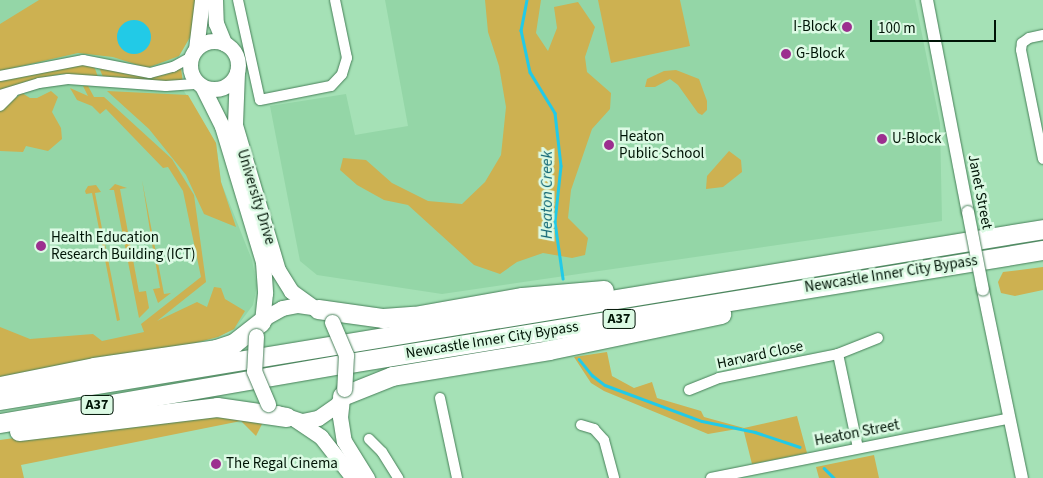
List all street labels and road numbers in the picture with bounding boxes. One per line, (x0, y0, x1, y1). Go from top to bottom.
street label: University Drive (233, 147, 279, 247)
street label: Janet Street (964, 153, 996, 231)
street label: Newcastle Inner City Bypass (803, 251, 979, 297)
road number: A37 (602, 308, 636, 330)
street label: Newcastle Inner City Bypass (404, 317, 580, 363)
street label: Harvard Close (715, 337, 805, 373)
road number: A37 (80, 394, 114, 416)
street label: Heaton Street (813, 416, 901, 450)

